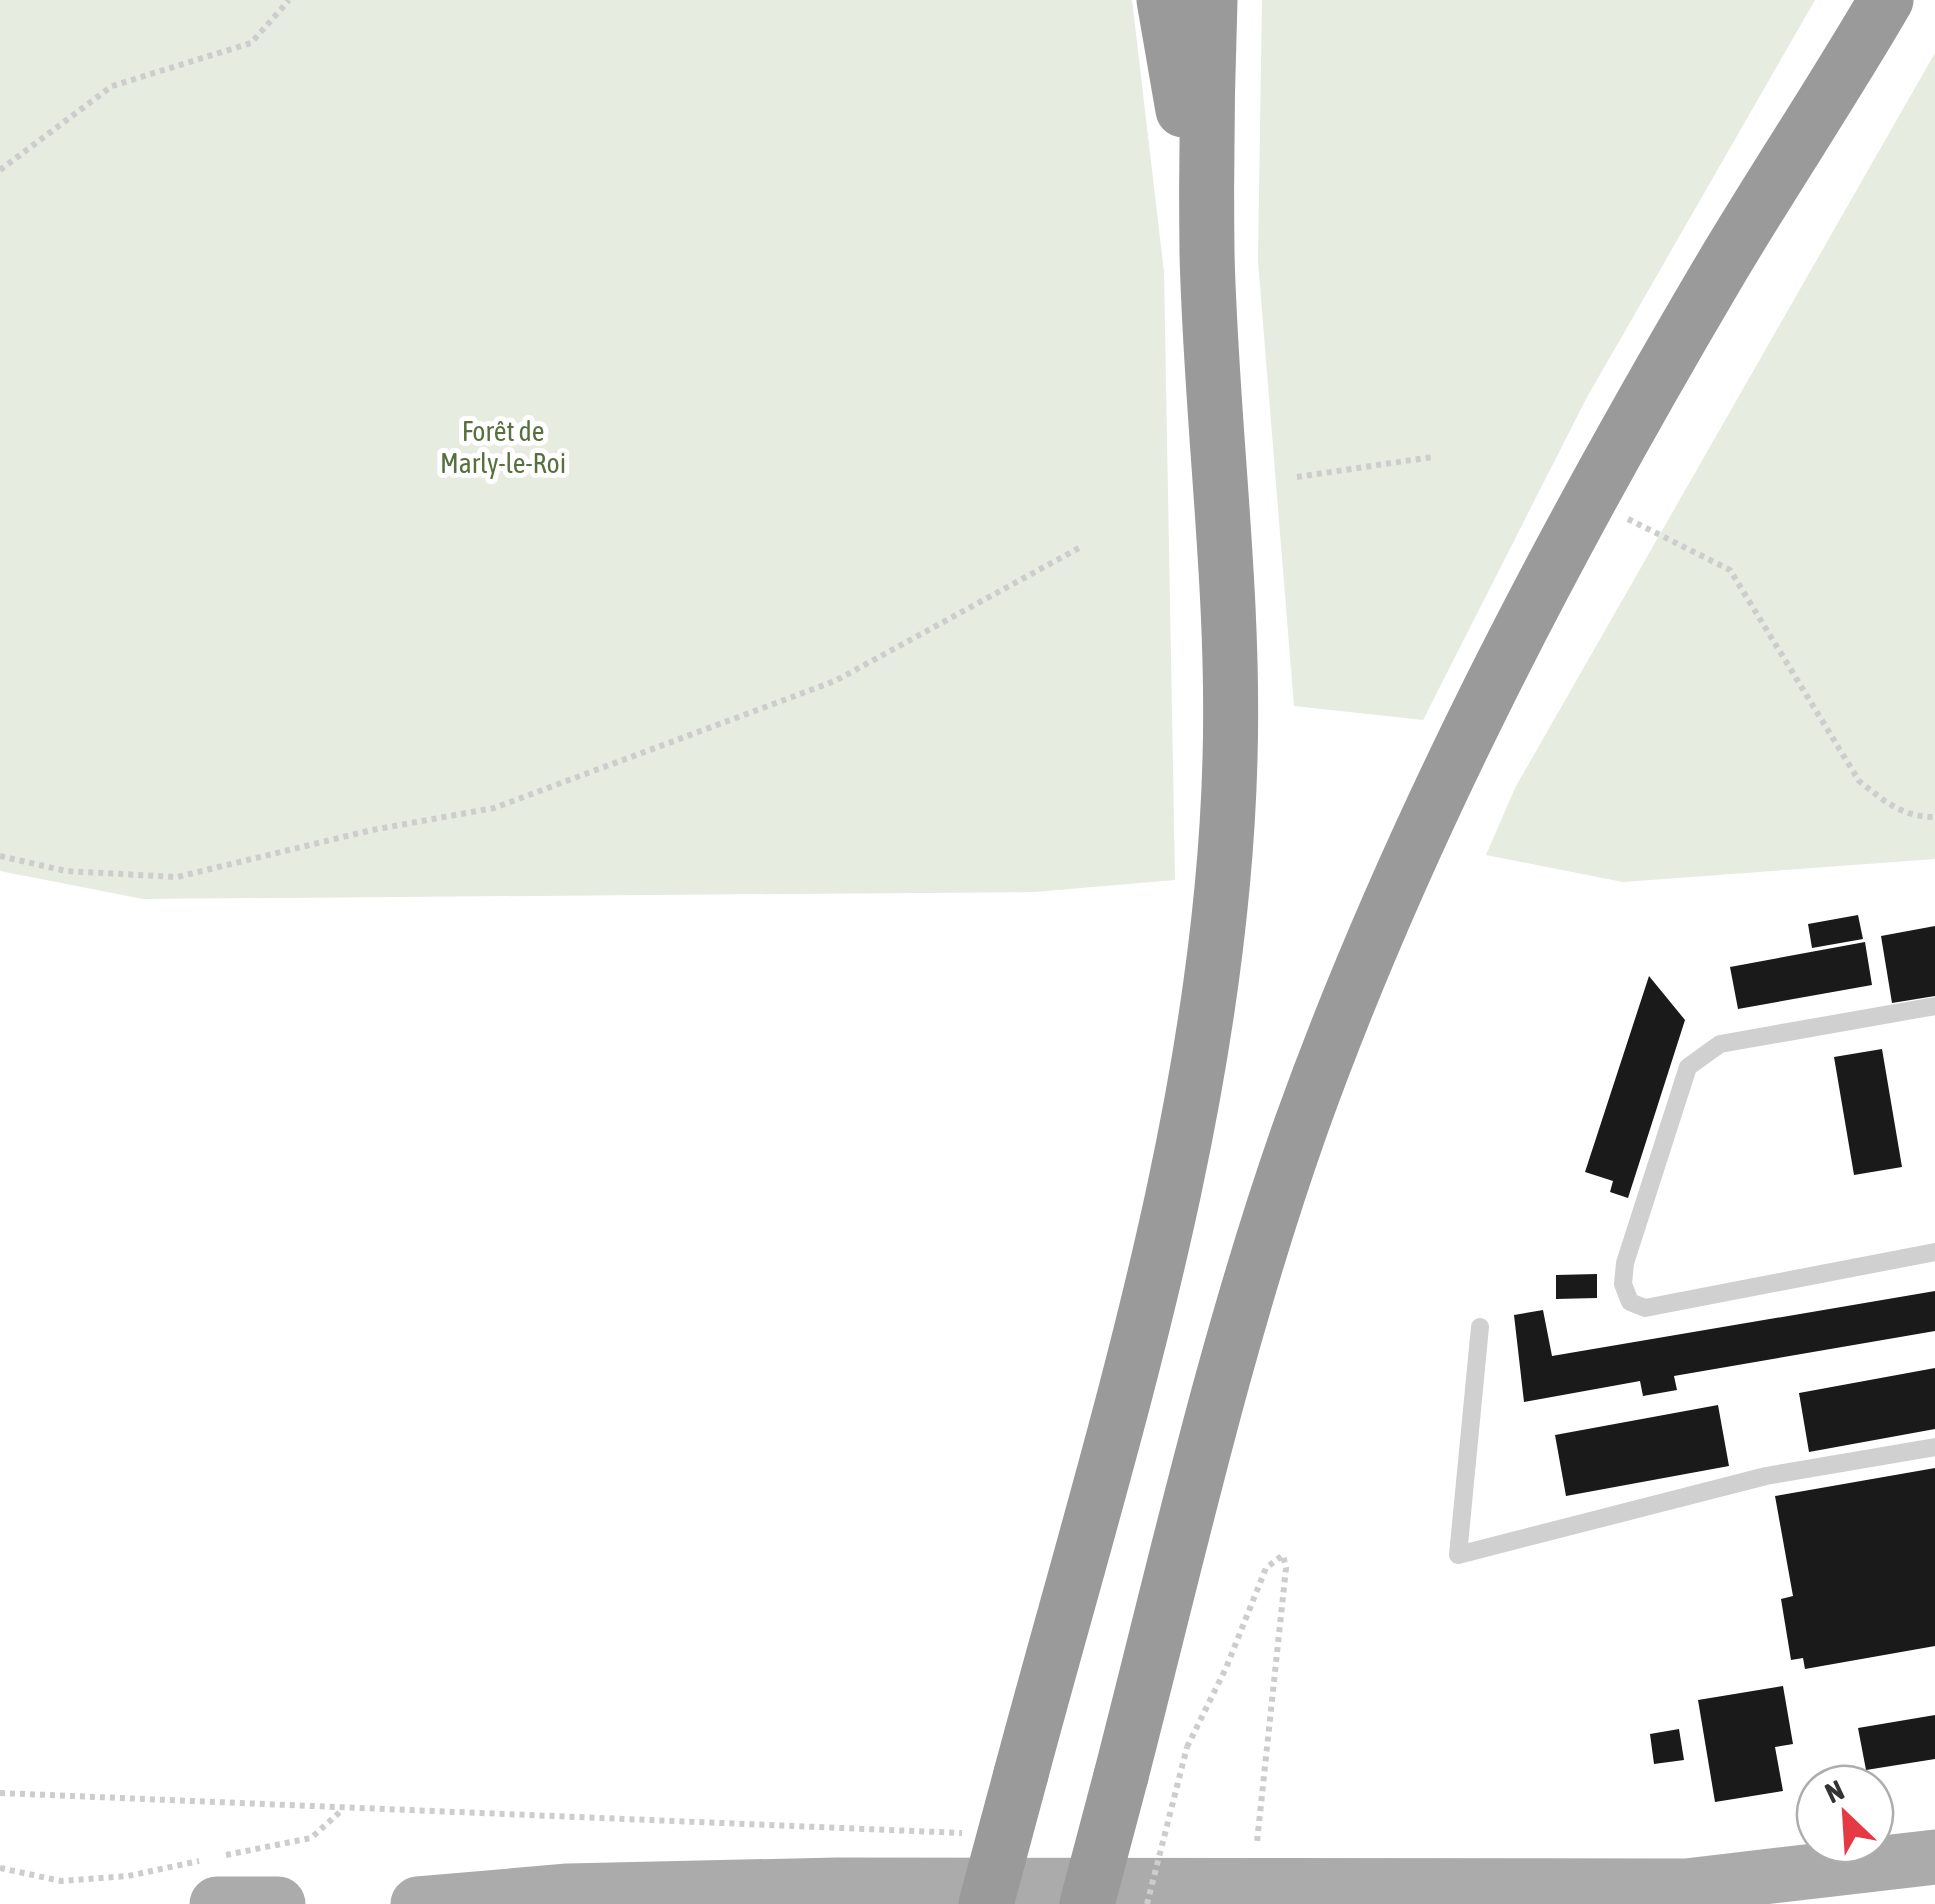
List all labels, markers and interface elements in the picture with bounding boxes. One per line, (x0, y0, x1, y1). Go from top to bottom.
park label: Forêt de Marly-le-Roi (440, 415, 566, 479)
north arrow (1795, 1764, 1895, 1864)
text: N (1820, 1773, 1849, 1809)

